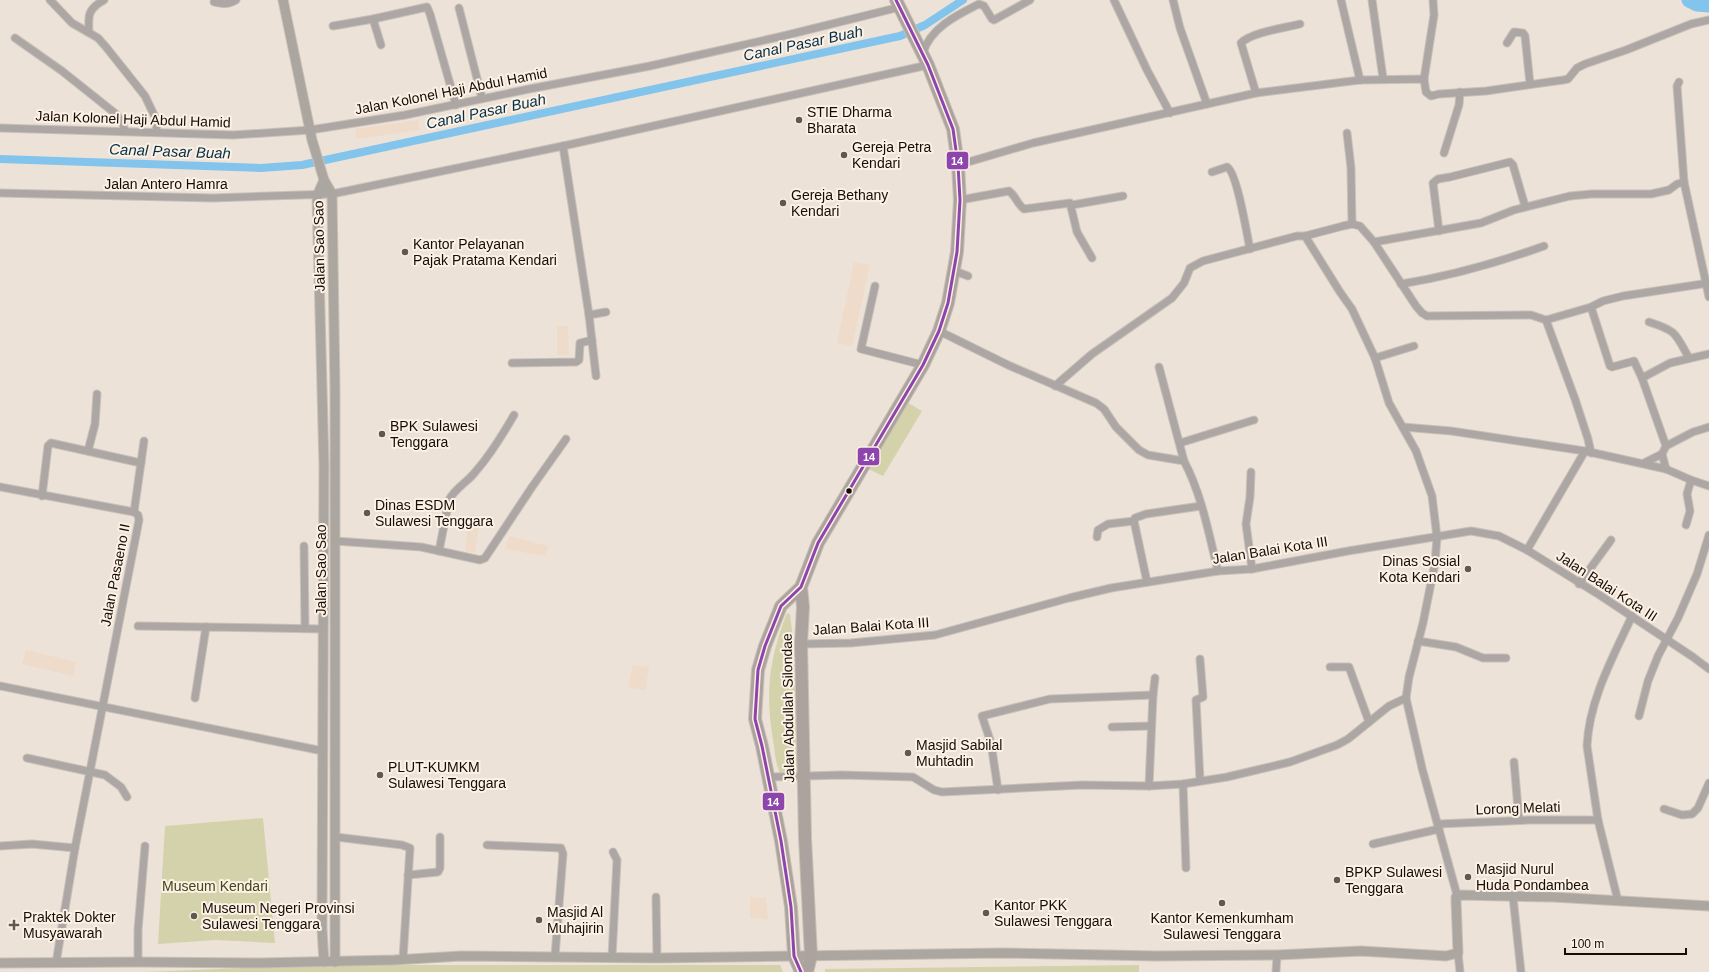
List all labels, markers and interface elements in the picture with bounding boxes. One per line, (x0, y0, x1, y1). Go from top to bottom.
water label: Canal Pasar Buah (742, 22, 864, 64)
street label: Jalan Kolonel Haji Abdul Hamid (354, 65, 548, 117)
water label: Canal Pasar Buah (425, 90, 547, 132)
place label: STIE Dharma Bharata (807, 104, 892, 136)
street label: Jalan Kolonel Haji Abdul Hamid (35, 108, 231, 130)
marker: STIE Dharma Bharata (794, 115, 804, 125)
place label: Gereja Petra Kendari (852, 139, 932, 171)
water label: Canal Pasar Buah (109, 140, 231, 162)
marker: Gereja Petra Kendari (839, 150, 849, 160)
line badge: 14 (946, 151, 969, 170)
text: 14 (951, 155, 964, 167)
street label: Jalan Antero Hamra (104, 176, 228, 192)
place label: Gereja Bethany Kendari (791, 187, 888, 219)
marker: Gereja Bethany Kendari (778, 198, 788, 208)
street label: Jalan Sao Sao (310, 200, 328, 292)
place label: Kantor Pelayanan Pajak Pratama Kendari (413, 236, 557, 268)
marker: Kantor Pelayanan Pajak Pratama Kendari (400, 247, 410, 257)
place label: BPK Sulawesi Tenggara (390, 418, 478, 450)
marker: BPK Sulawesi Tenggara (377, 429, 387, 439)
line badge: 14 (857, 447, 880, 466)
text: 14 (863, 451, 876, 463)
unlabelled marker (844, 486, 854, 496)
place label: Dinas ESDM Sulawesi Tenggara (375, 497, 493, 529)
marker: Dinas ESDM Sulawesi Tenggara (362, 508, 372, 518)
street label: Jalan Pasaeno II (97, 522, 133, 628)
street label: Jalan Sao Sao (313, 524, 329, 616)
street label: Jalan Balai Kota III (1211, 533, 1329, 567)
street label: Jalan Balai Kota III (1554, 547, 1660, 625)
place label: Dinas Sosial Kota Kendari (1379, 553, 1460, 585)
marker: Dinas Sosial Kota Kendari (1463, 564, 1473, 574)
street label: Jalan Balai Kota III (812, 614, 930, 638)
street label: Jalan Abdullah Silondae (779, 633, 797, 783)
place label: Masjid Sabilal Muhtadin (916, 737, 1002, 769)
marker: Masjid Sabilal Muhtadin (903, 748, 913, 758)
place label: PLUT-KUMKM Sulawesi Tenggara (388, 759, 506, 791)
marker: PLUT-KUMKM Sulawesi Tenggara (375, 770, 385, 780)
line badge: 14 (762, 792, 785, 811)
text: 14 (767, 796, 780, 808)
street label: Lorong Melati (1475, 799, 1561, 817)
place label: Masjid Nurul Huda Pondambea (1476, 861, 1589, 893)
place label: BPKP Sulawesi Tenggara (1345, 864, 1442, 896)
marker: Masjid Nurul Huda Pondambea (1463, 872, 1473, 882)
marker: BPKP Sulawesi Tenggara (1332, 875, 1342, 885)
park label: Museum Kendari (162, 878, 268, 894)
place label: Kantor PKK Sulawesi Tenggara (994, 897, 1112, 929)
marker: Kantor Kemenkumham Sulawesi Tenggara (1217, 898, 1227, 908)
place label: Museum Negeri Provinsi Sulawesi Tenggara (202, 900, 355, 932)
place label: Masjid Al Muhajirin (547, 904, 604, 936)
marker: Kantor PKK Sulawesi Tenggara (981, 908, 991, 918)
place label: Praktek Dokter Musyawarah (23, 909, 116, 941)
place label: Kantor Kemenkumham Sulawesi Tenggara (1150, 910, 1294, 942)
marker: Museum Negeri Provinsi Sulawesi Tenggara (189, 911, 199, 921)
marker: Masjid Al Muhajirin (534, 915, 544, 925)
marker: Praktek Dokter Musyawarah (8, 919, 20, 931)
scale bar (1565, 930, 1686, 956)
text: 100 m (1571, 937, 1604, 951)

